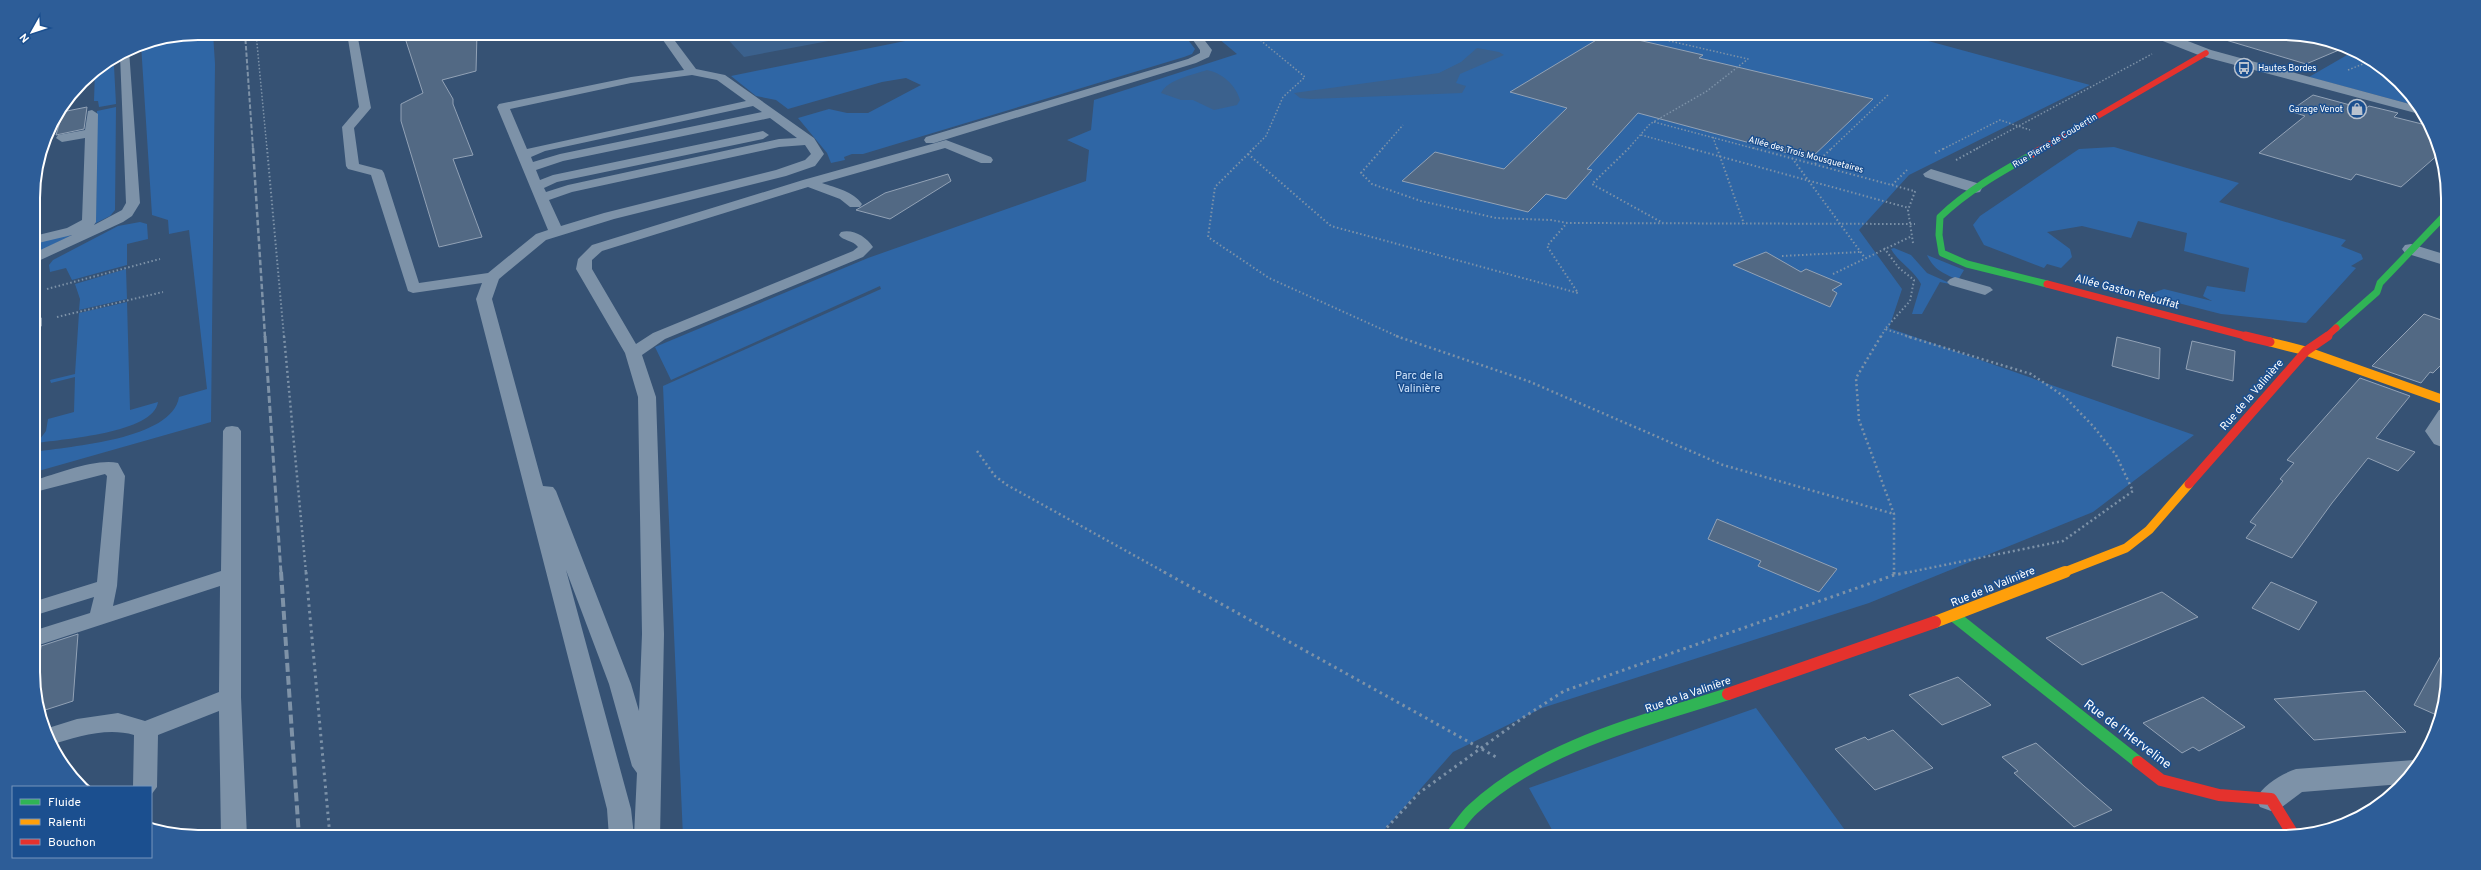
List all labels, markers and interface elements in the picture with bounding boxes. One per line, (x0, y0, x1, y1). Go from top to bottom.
north arrow (12, 12, 52, 52)
text: N (17, 30, 33, 45)
bus stop icon: Hautes Bordes (2233, 57, 2255, 79)
place label: Hautes Bordes (2258, 63, 2317, 74)
shop icon: Garage Venot (2346, 98, 2368, 120)
place label: Garage Venot (2289, 104, 2343, 115)
street label: Rue Pierre de Coubertin (2011, 111, 2099, 171)
street label: Allée des Trois Mousquetaires (1747, 134, 1865, 176)
street label: Allée Gaston Rebuffat (2073, 271, 2181, 313)
street label: Rue de la Valinière (2217, 356, 2287, 434)
park label: Parc de la Valinière (1395, 369, 1443, 396)
street label: Rue de la Valinière (1949, 564, 2037, 610)
street label: Rue de la Valinière (1643, 674, 1733, 716)
street label: Rue de l'Herveline (2080, 697, 2174, 773)
legend (12, 786, 152, 858)
text: Fluide (48, 795, 81, 811)
text: Ralenti (48, 815, 86, 831)
text: Bouchon (48, 835, 96, 851)

